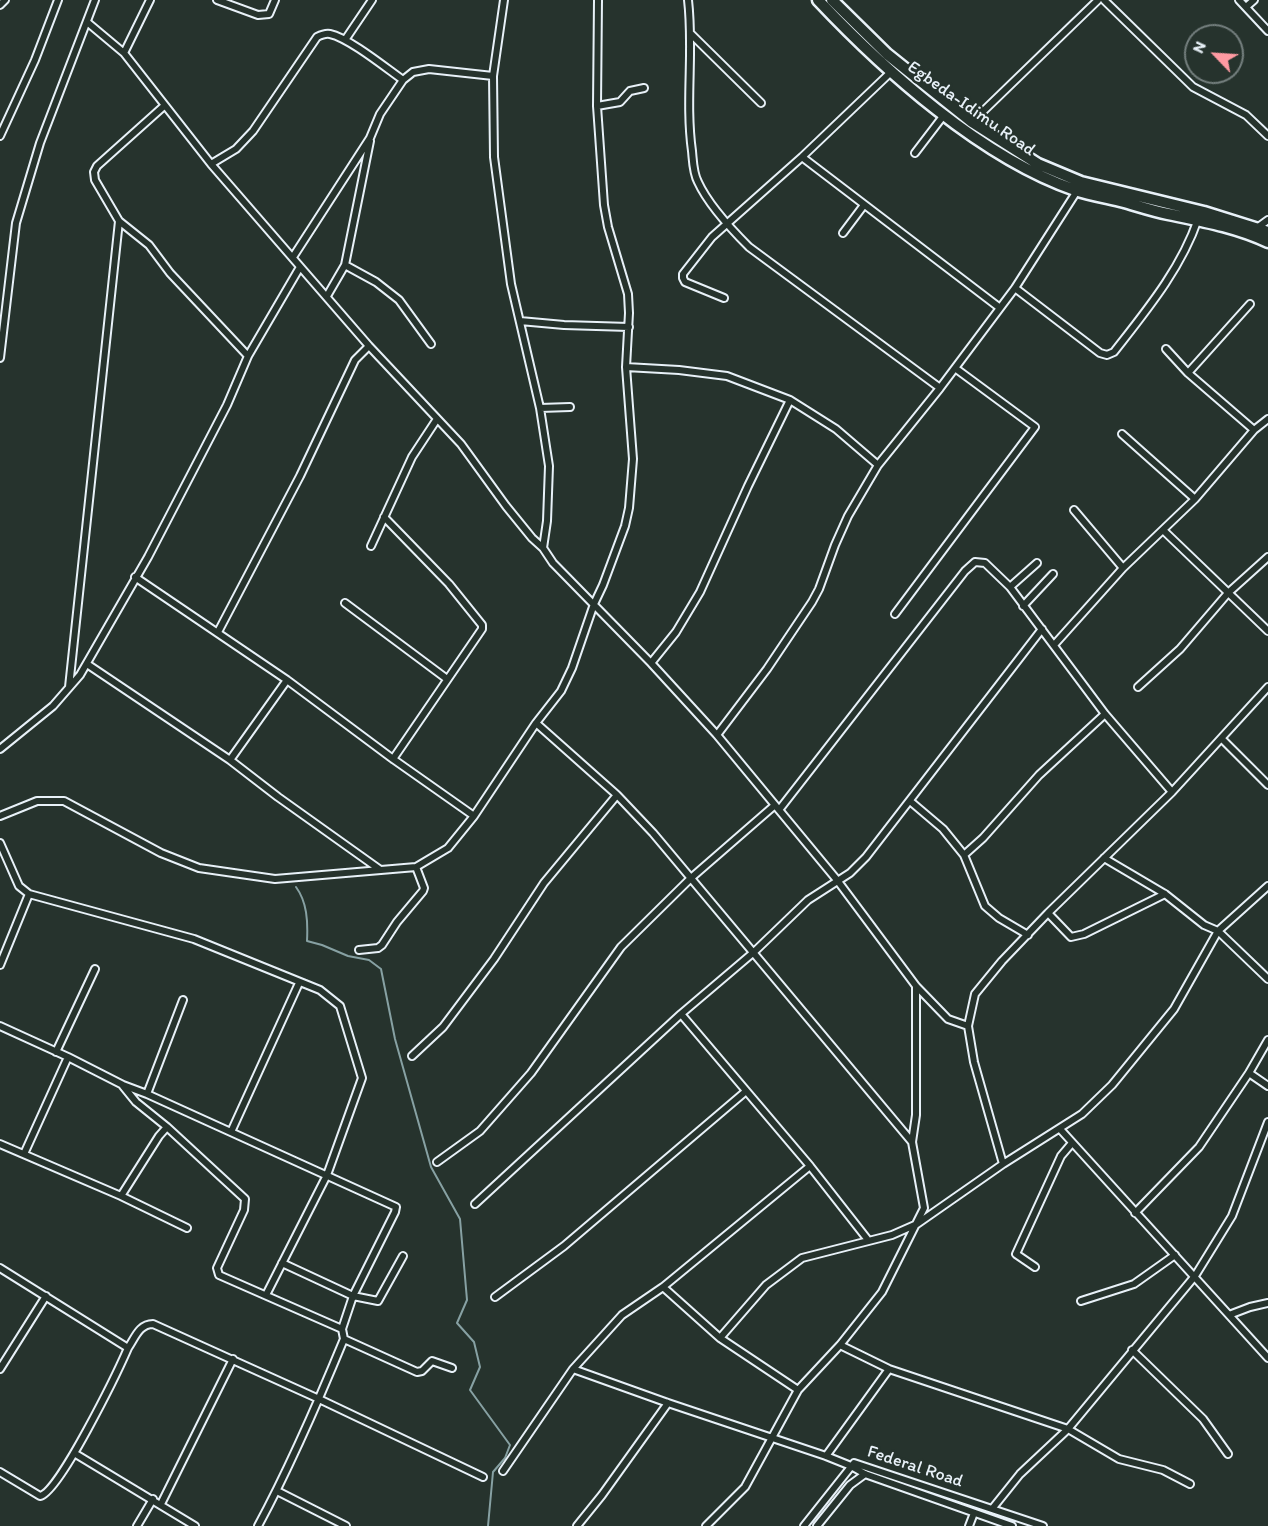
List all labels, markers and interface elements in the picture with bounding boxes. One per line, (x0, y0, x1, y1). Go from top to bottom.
north arrow (1184, 24, 1244, 84)
text: N (1188, 38, 1210, 56)
street label: Egbeda-Idimu Road (903, 57, 1039, 161)
street label: Federal Road (864, 1441, 966, 1493)

